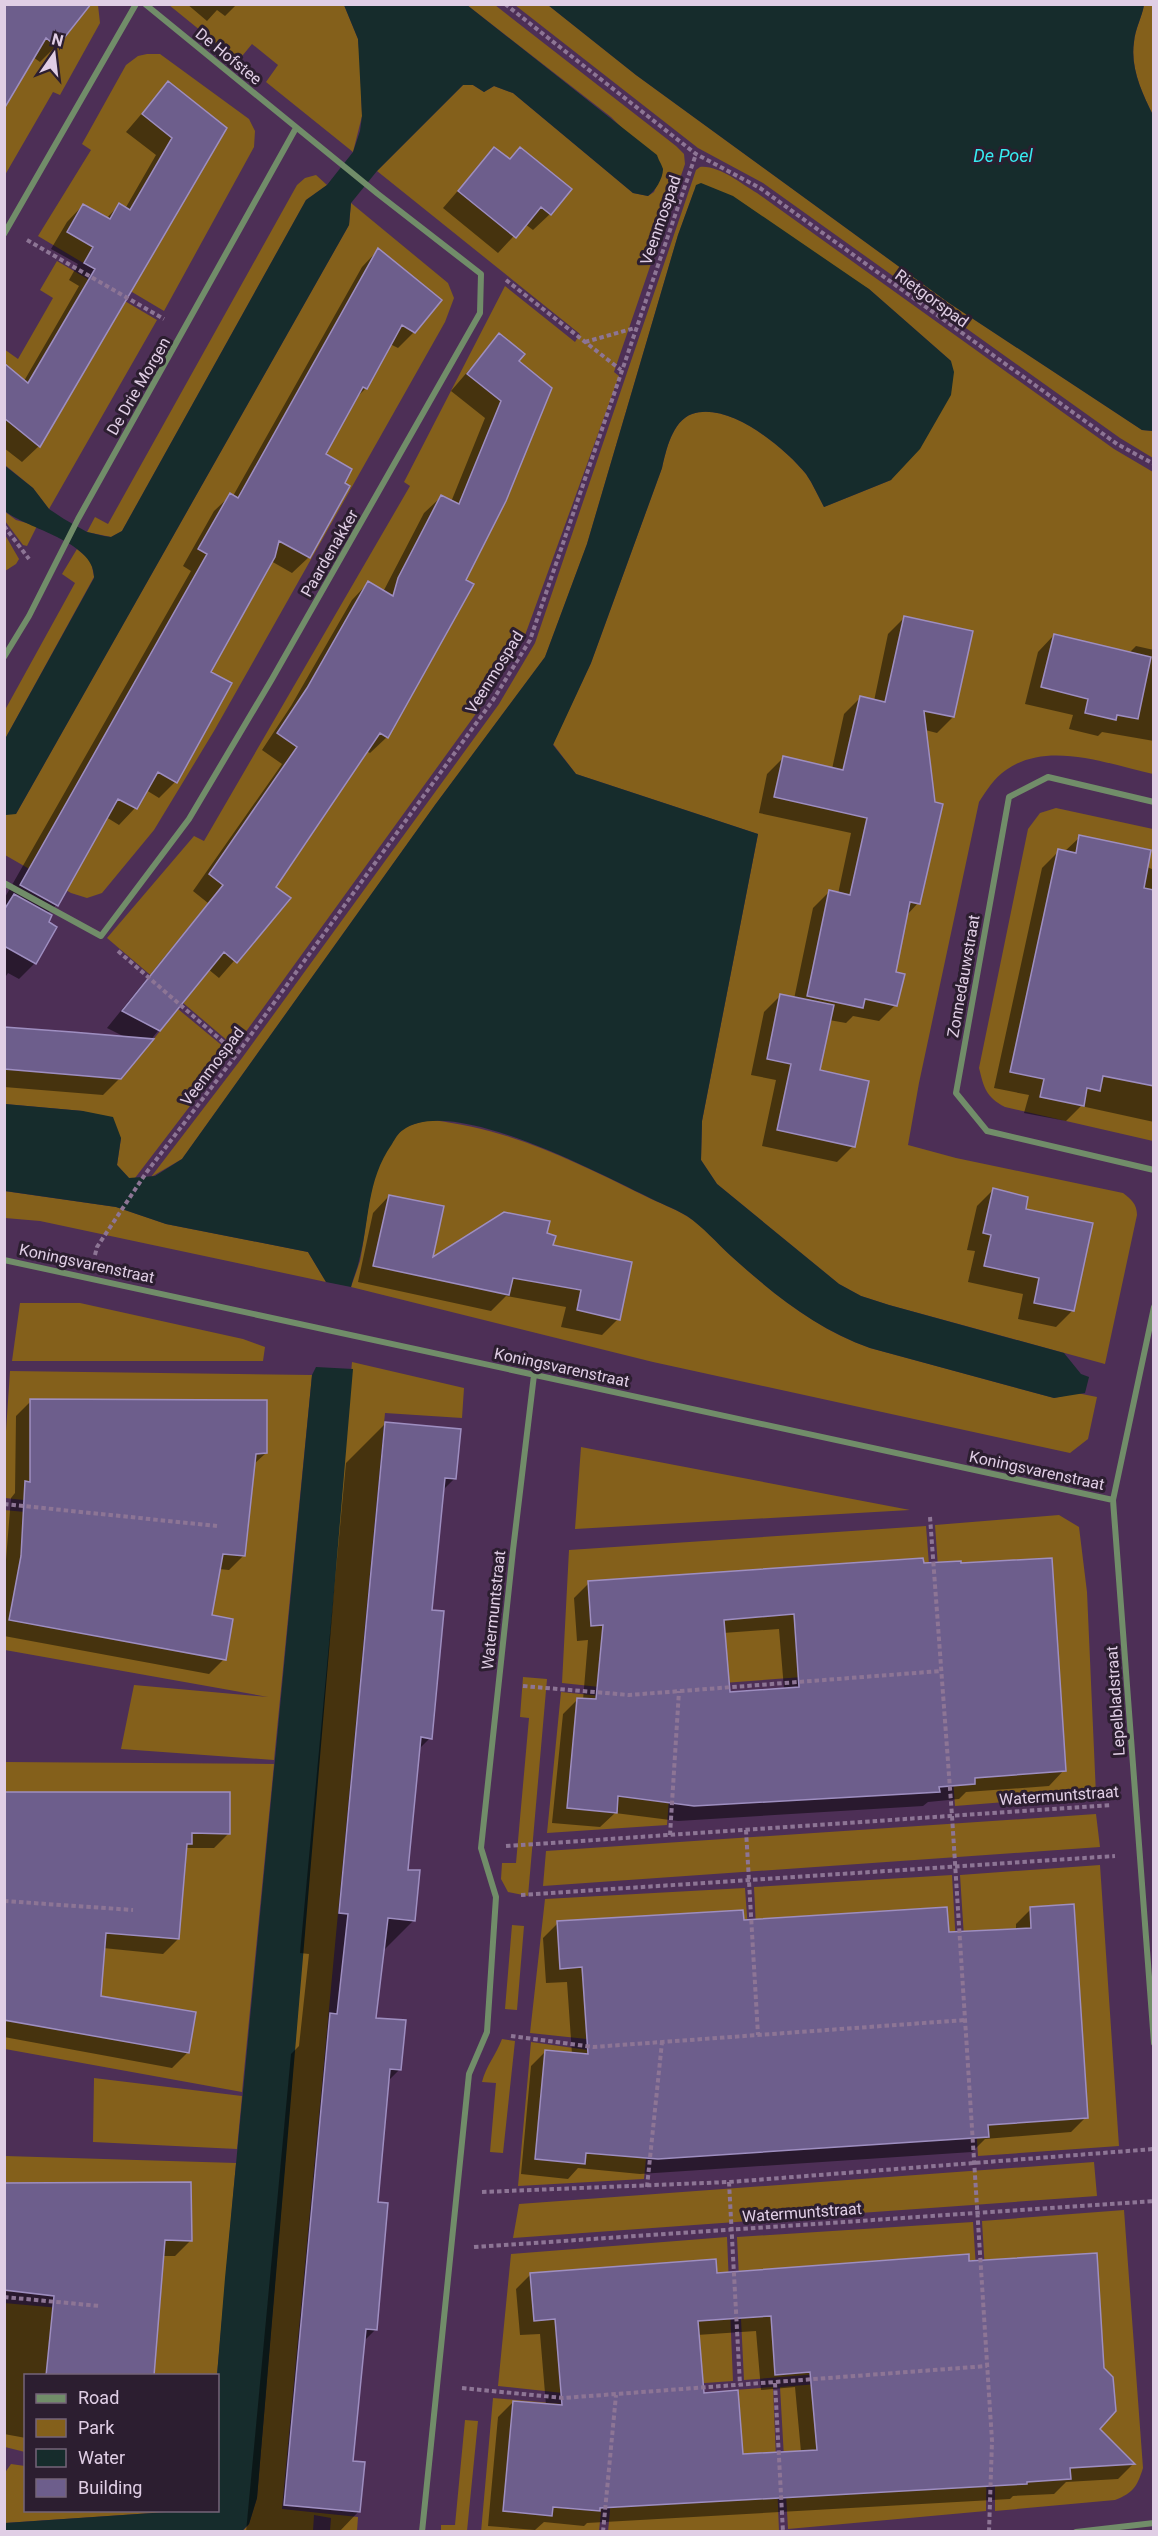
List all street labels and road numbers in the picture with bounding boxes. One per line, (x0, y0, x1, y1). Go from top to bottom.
street label: De Hofstee (192, 24, 266, 89)
street label: Veenmospad (636, 173, 685, 268)
street label: Rietgorspad (891, 265, 972, 331)
street label: De Drie Morgen (103, 334, 174, 439)
street label: Paardenakker (297, 506, 362, 600)
street label: Veenmospad (462, 627, 527, 717)
street label: Zonnedauwstraat (943, 913, 984, 1039)
street label: Veenmospad (177, 1023, 248, 1109)
street label: Koningsvarenstraat (17, 1240, 156, 1287)
street label: Koningsvarenstraat (492, 1344, 631, 1391)
street label: Koningsvarenstraat (967, 1447, 1106, 1494)
street label: Watermuntstraat (478, 1549, 509, 1671)
street label: Lepelbladstraat (1102, 1645, 1129, 1757)
street label: Watermuntstraat (999, 1782, 1120, 1809)
street label: Watermuntstraat (742, 2199, 863, 2226)

